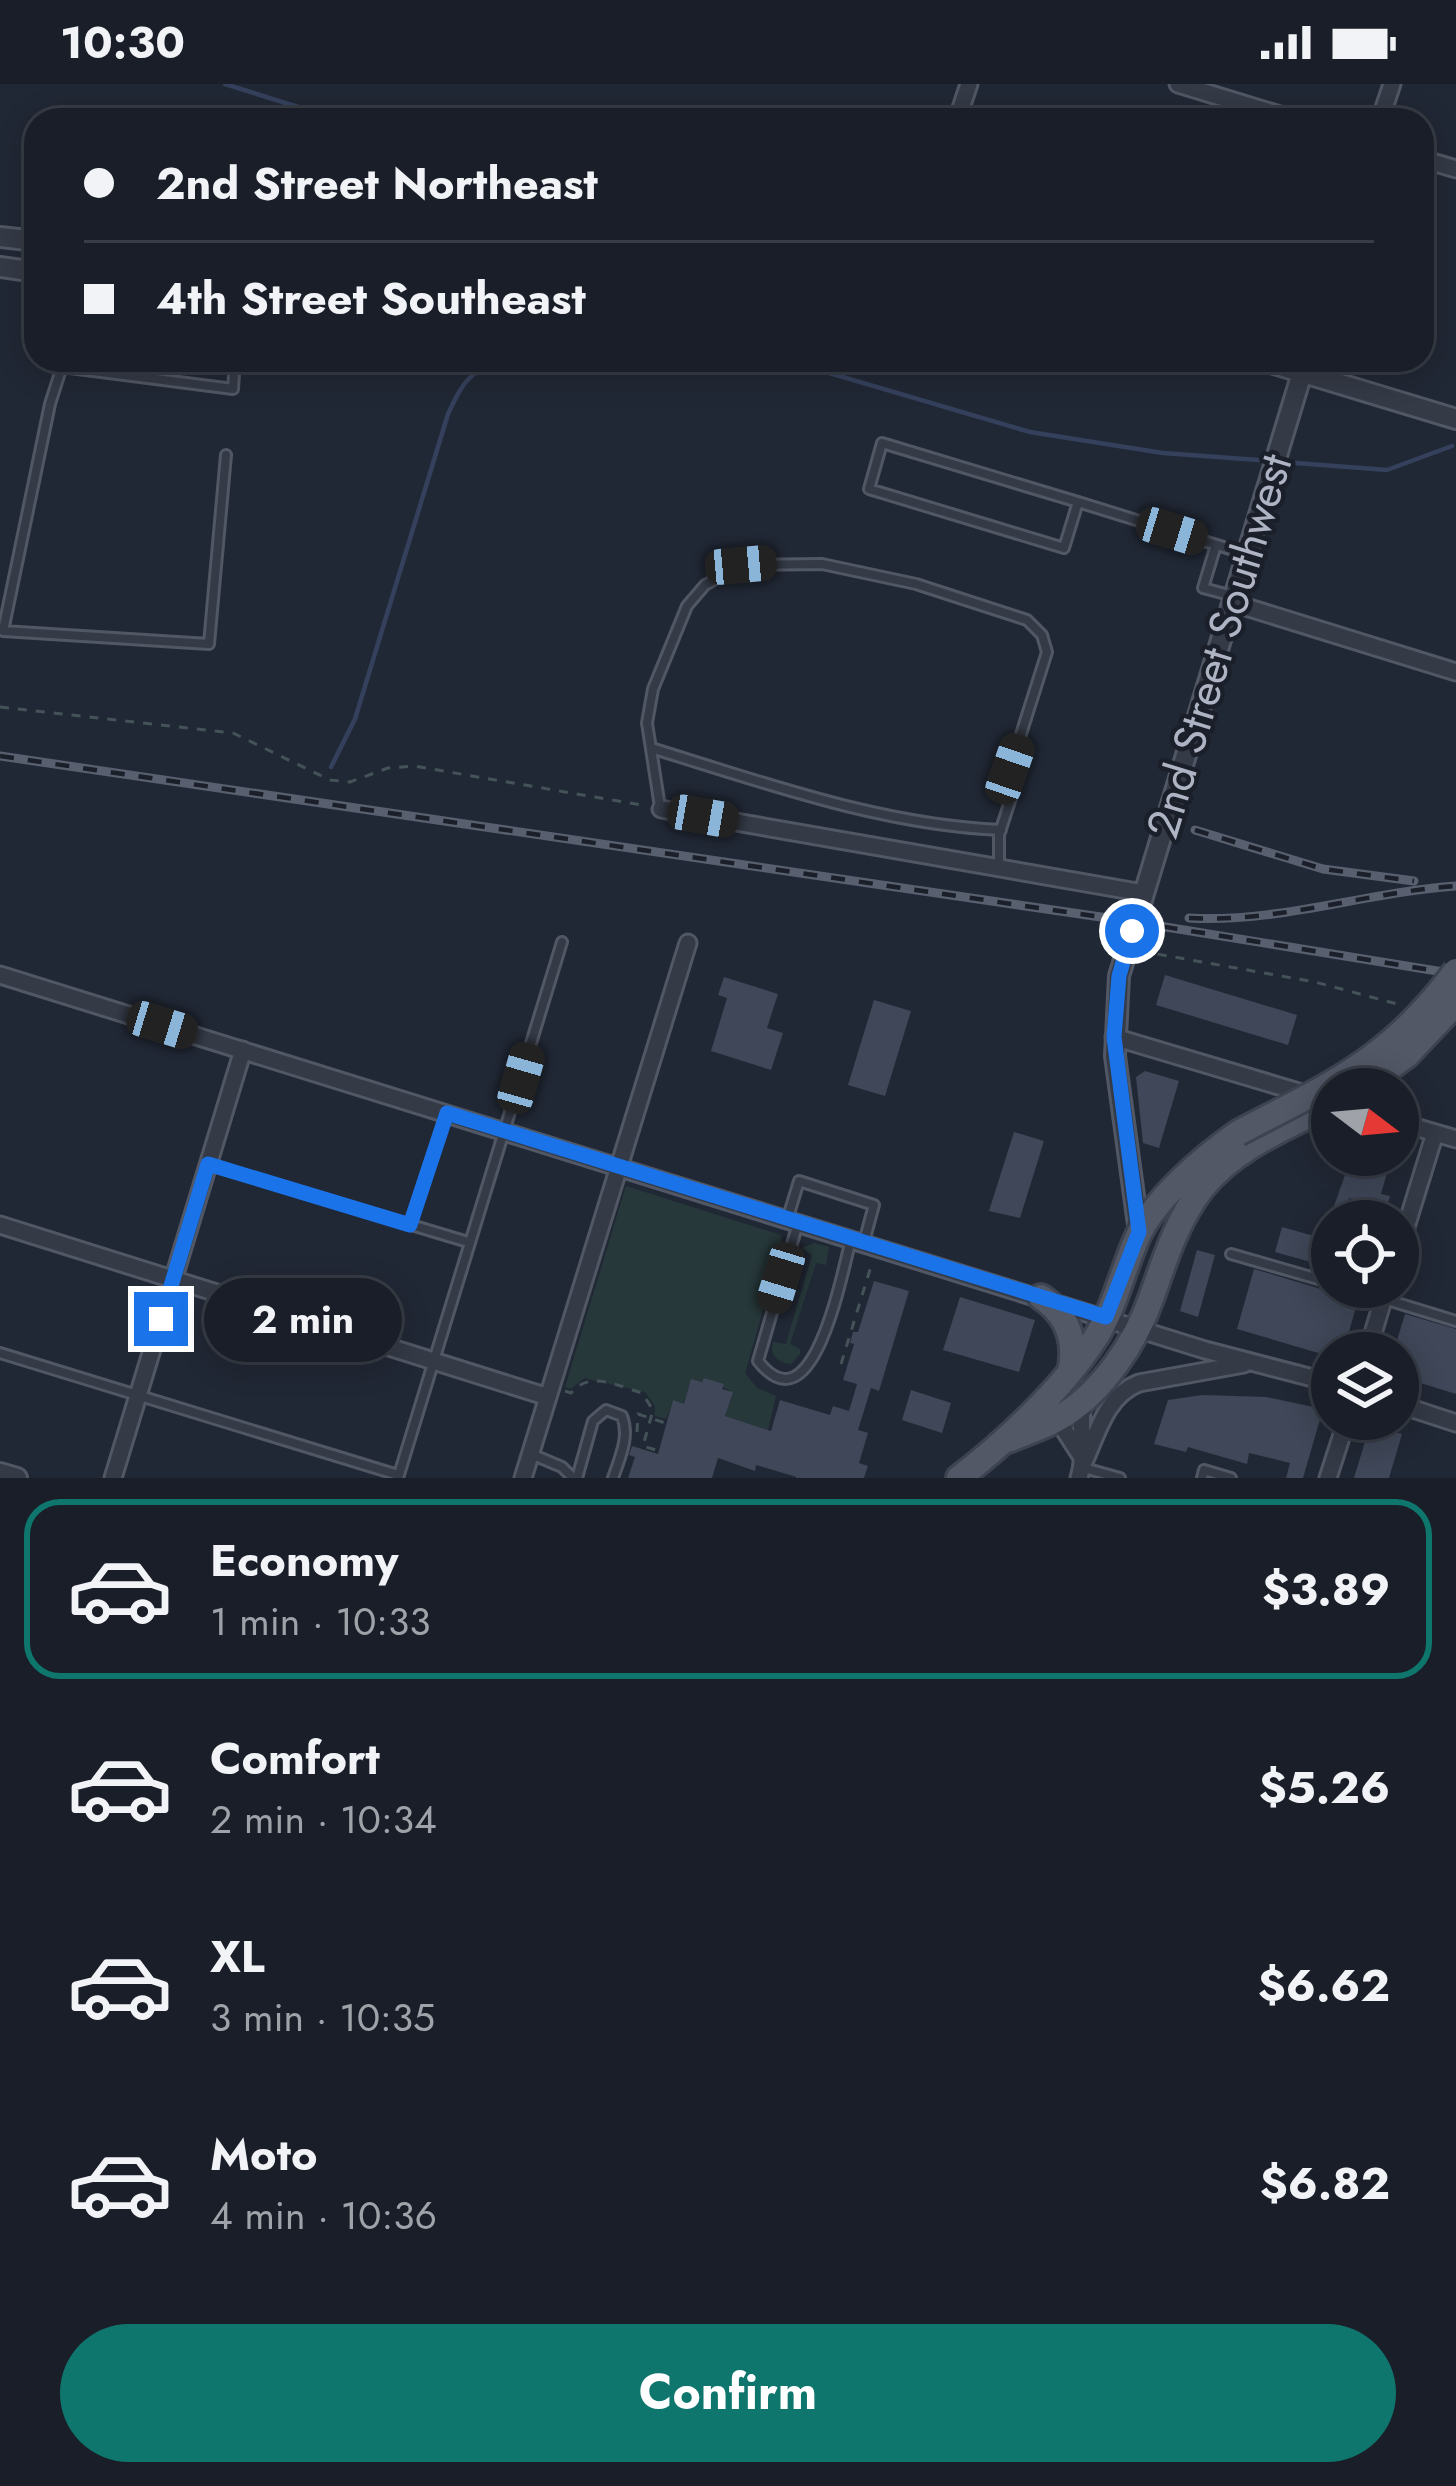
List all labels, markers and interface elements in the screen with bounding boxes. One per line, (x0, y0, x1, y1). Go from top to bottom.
text: 10:30 (60, 10, 185, 75)
text: 2nd Street Northeast (156, 151, 598, 216)
text: 4th Street Southeast (156, 266, 586, 331)
street label: 2nd Street Southwest (1130, 446, 1308, 846)
car (1132, 503, 1212, 559)
car (704, 544, 778, 586)
car (981, 729, 1039, 809)
car (664, 792, 742, 840)
route start (1105, 904, 1159, 958)
car (122, 997, 202, 1053)
car (494, 1038, 548, 1118)
north arrow (1311, 1068, 1419, 1176)
map controls (1311, 1068, 1419, 1440)
button: locate (1311, 1200, 1419, 1308)
car (753, 1238, 809, 1318)
callout: 2 min (203, 1277, 401, 1361)
text: 2 min (252, 1291, 354, 1348)
route end (134, 1292, 188, 1346)
button: layers (1311, 1332, 1419, 1440)
text: Economy (210, 1528, 398, 1593)
icon: car (66, 1535, 174, 1643)
text: $3.89 (1262, 1557, 1390, 1622)
text: 1 min · 10:33 (210, 1593, 431, 1650)
text: Comfort (210, 1726, 380, 1791)
icon: car (66, 1733, 174, 1841)
text: $5.26 (1259, 1755, 1390, 1820)
text: 2 min · 10:34 (210, 1791, 437, 1848)
text: XL (210, 1924, 265, 1989)
icon: car (66, 1931, 174, 2039)
text: $6.62 (1258, 1953, 1390, 2018)
text: 3 min · 10:35 (210, 1989, 435, 2046)
text: Moto (210, 2122, 318, 2187)
icon: car (66, 2129, 174, 2237)
text: $6.82 (1260, 2151, 1390, 2216)
text: 4 min · 10:36 (210, 2187, 437, 2244)
button: Confirm (60, 2324, 1396, 2462)

